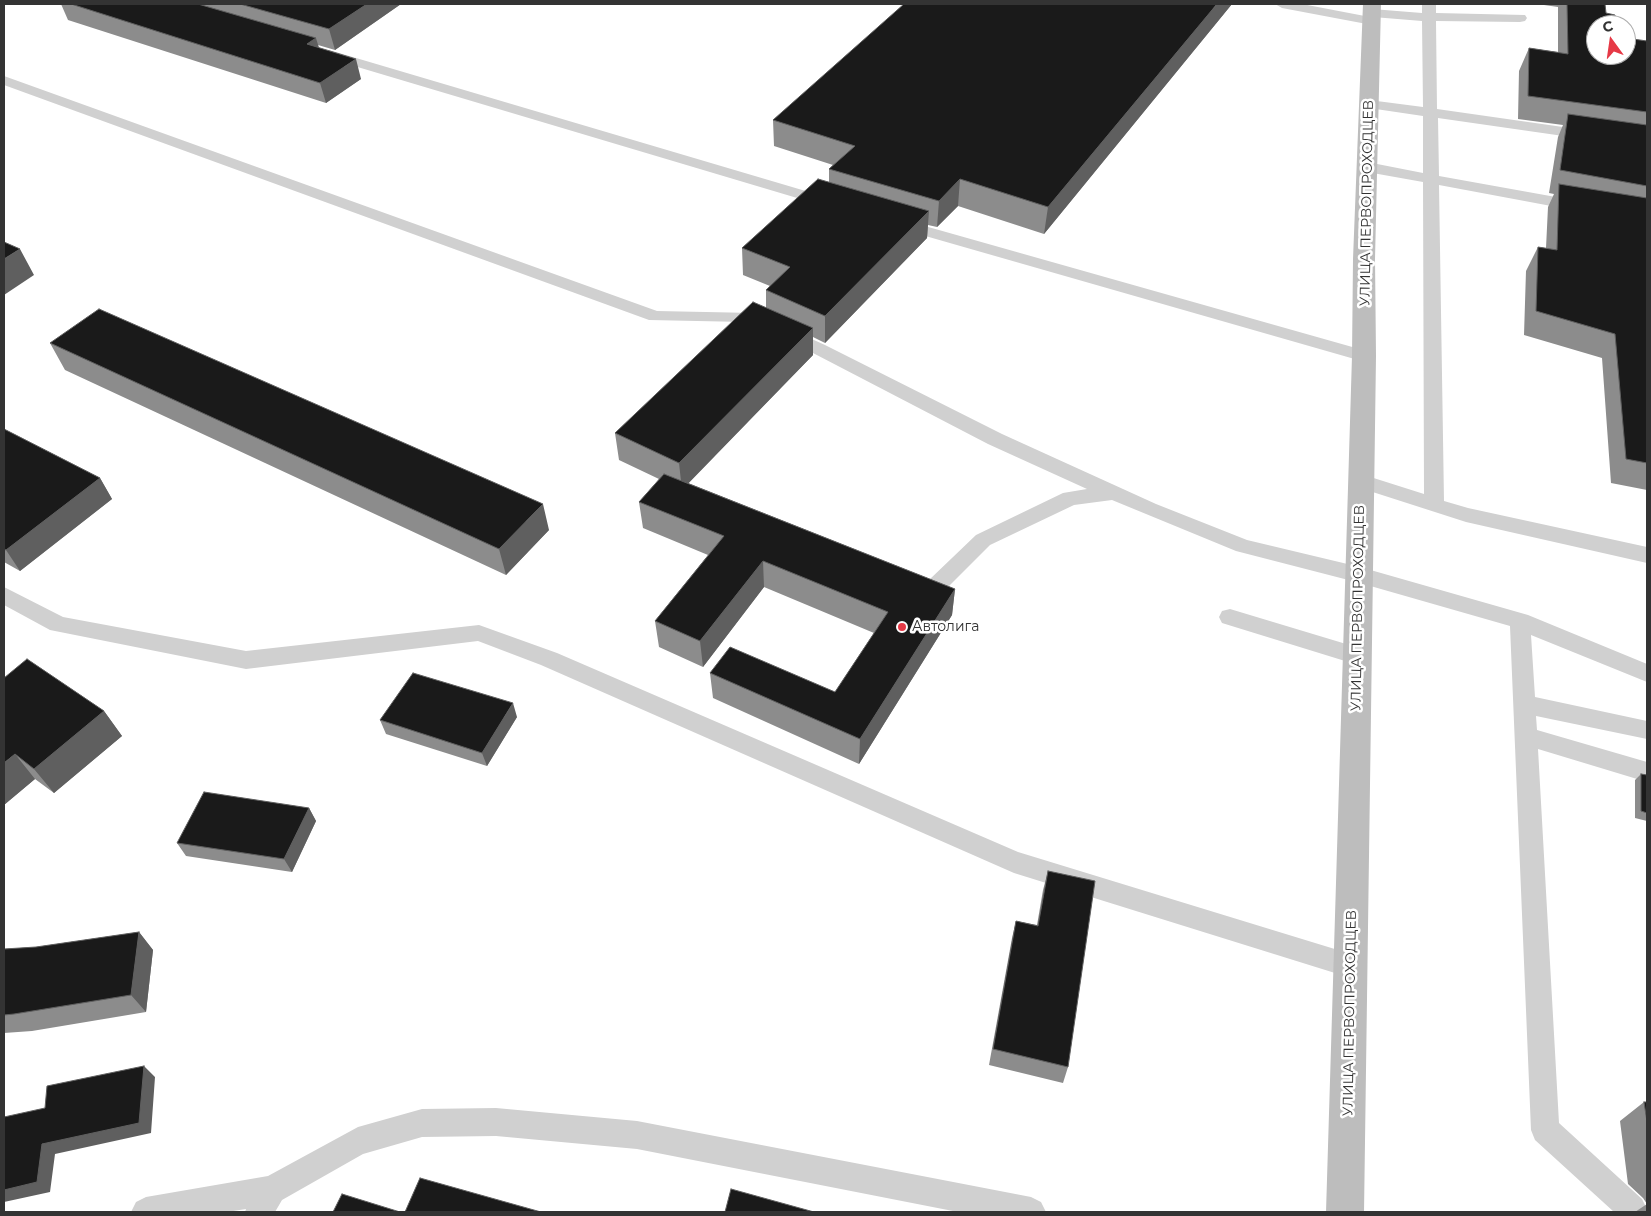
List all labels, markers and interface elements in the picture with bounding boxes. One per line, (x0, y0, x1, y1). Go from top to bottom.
north arrow (1586, 15, 1636, 65)
text: С (1600, 16, 1615, 36)
street label: УЛИЦА ПЕРВОПРОХОДЦЕВ (1357, 100, 1377, 306)
street label: УЛИЦА ПЕРВОПРОХОДЦЕВ (1348, 505, 1368, 711)
place label: Автолига (912, 619, 979, 635)
marker: Автолига (896, 621, 908, 633)
street label: УЛИЦА ПЕРВОПРОХОДЦЕВ (1340, 910, 1360, 1116)

